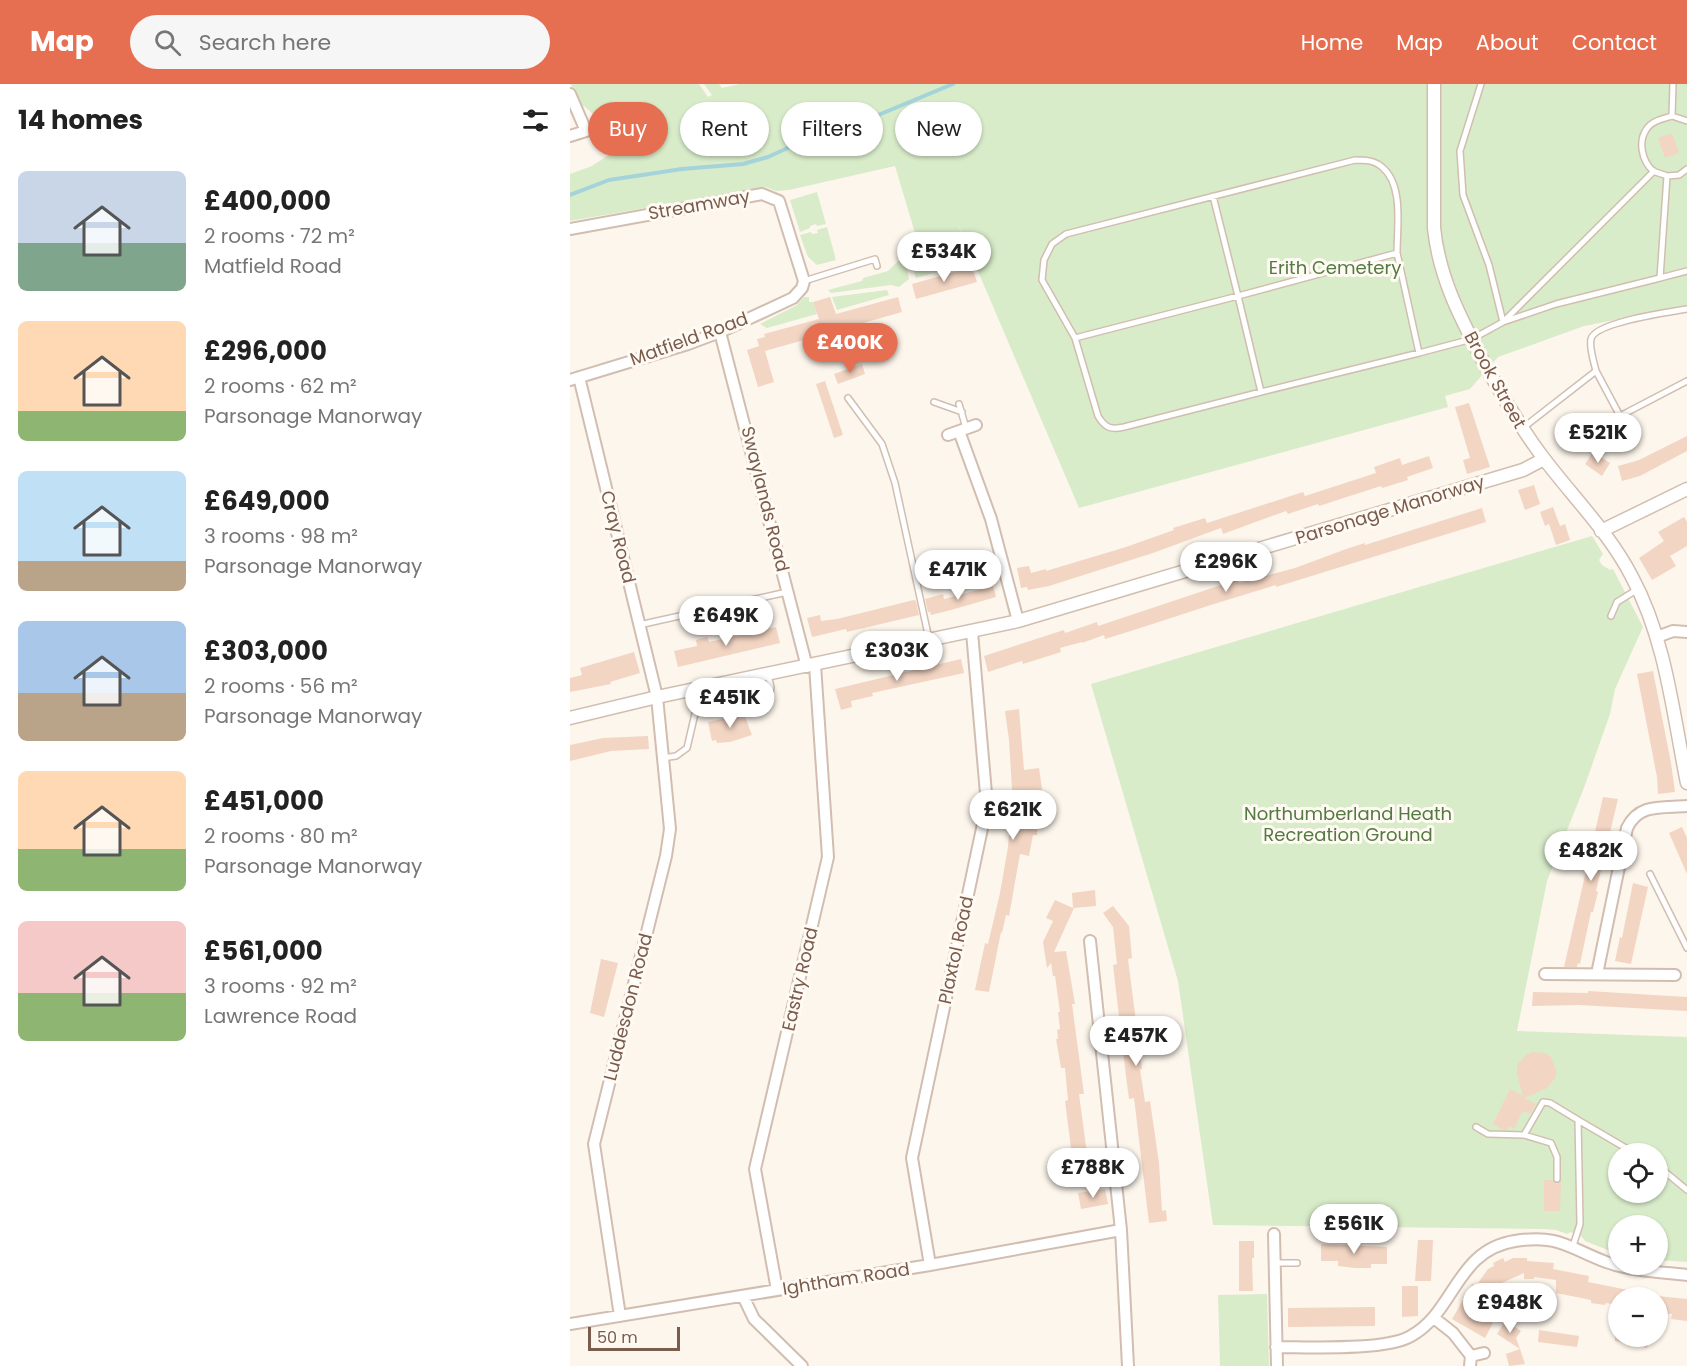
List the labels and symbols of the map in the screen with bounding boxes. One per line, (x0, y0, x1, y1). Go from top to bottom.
street label: Streamway (646, 183, 752, 226)
pin: £534K (902, 232, 986, 283)
park label: Erith Cemetery (1269, 255, 1401, 280)
street label: Matfield Road (626, 306, 751, 371)
pin: £400K (808, 323, 892, 374)
street label: Brook Street (1458, 327, 1532, 433)
pin: £521K (1556, 413, 1640, 464)
street label: Swaylands Road (735, 424, 796, 574)
street label: Parsonage Manorway (1292, 469, 1487, 550)
street label: Cray Road (595, 488, 642, 586)
pin: £296K (1184, 542, 1268, 593)
pin: £471K (916, 550, 1000, 601)
pin: £649K (684, 596, 768, 647)
pin: £303K (855, 631, 939, 682)
pin: £451K (688, 678, 772, 729)
pin: £621K (971, 790, 1055, 841)
park label: Northumberland Heath Recreation Ground (1244, 801, 1452, 847)
pin: £482K (1549, 831, 1633, 882)
street label: Plaxtol Road (932, 894, 979, 1006)
street label: Eastry Road (775, 925, 824, 1033)
street label: Luddesdon Road (597, 931, 658, 1083)
pin: £457K (1094, 1016, 1178, 1067)
pin: £788K (1051, 1148, 1135, 1199)
pin: £561K (1312, 1204, 1396, 1255)
street label: Ightham Road (780, 1256, 911, 1301)
pin: £948K (1468, 1283, 1552, 1334)
scale bar (588, 1324, 680, 1352)

